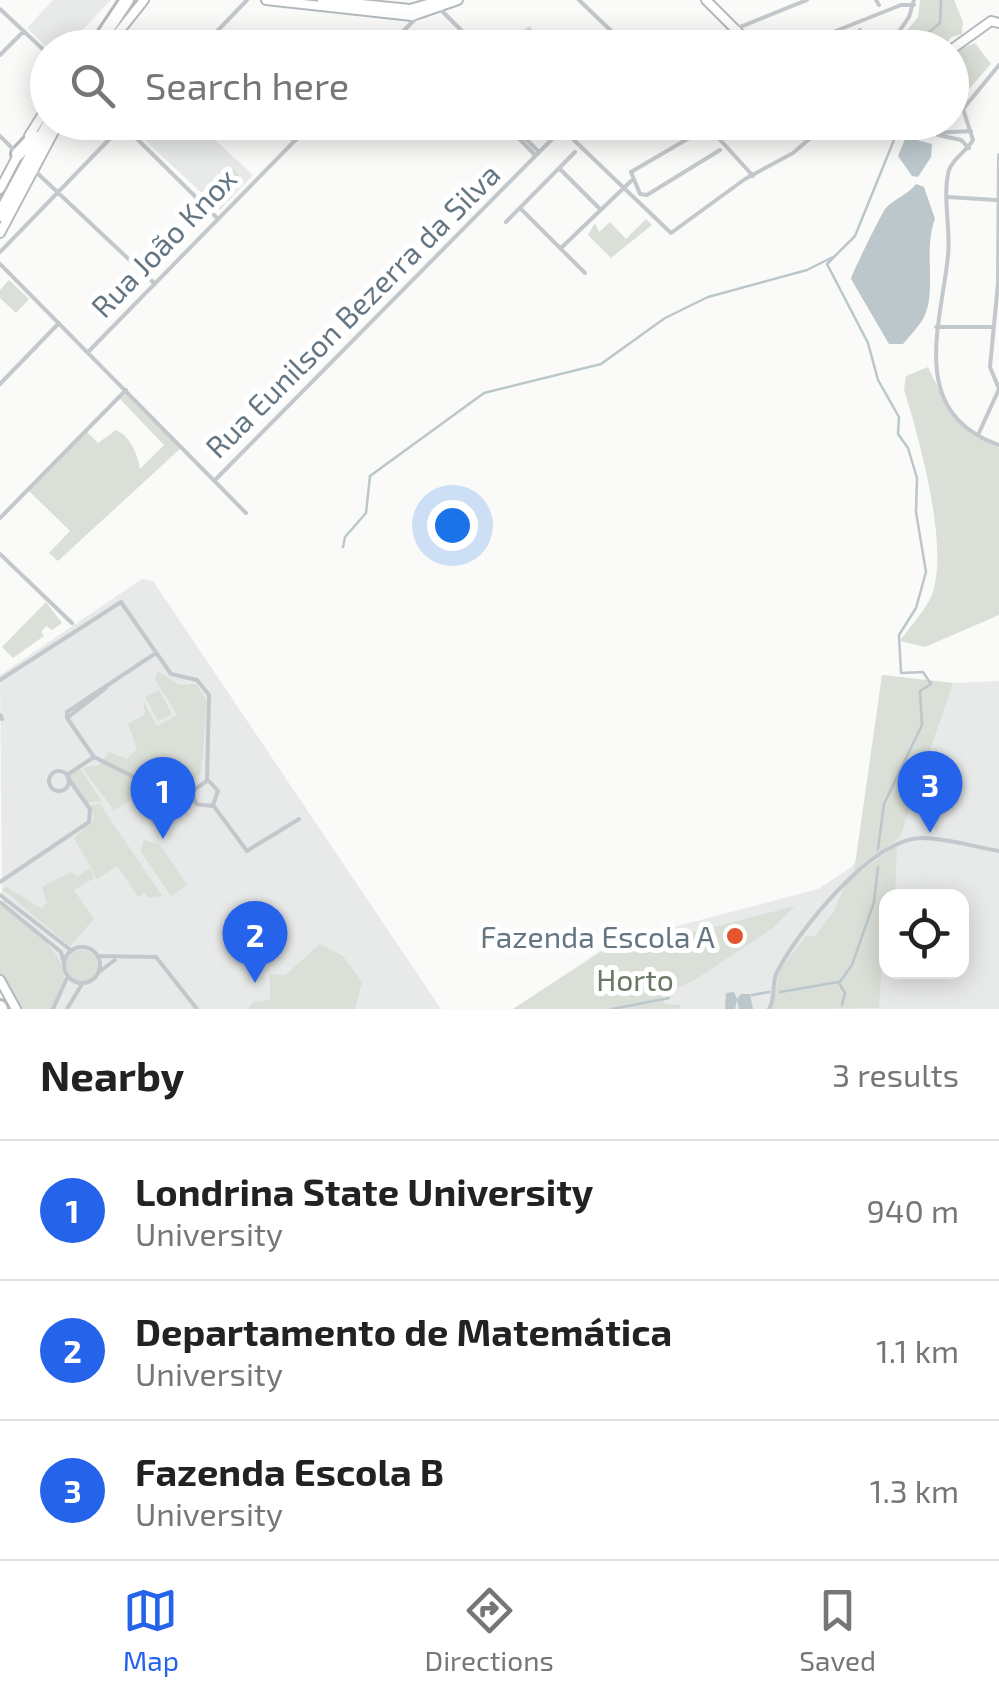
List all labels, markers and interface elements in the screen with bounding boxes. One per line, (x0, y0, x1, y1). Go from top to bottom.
search box (30, 30, 969, 140)
icon: search (65, 58, 120, 113)
text: Search here (145, 62, 349, 108)
street label: Rua Eunilson Bezerra da Silva (197, 155, 507, 465)
street label: Rua João Knox (83, 160, 243, 324)
your location (427, 500, 478, 551)
pin: 3 (898, 750, 962, 833)
pin: 1 (130, 756, 196, 839)
map controls (879, 889, 969, 979)
button: locate (879, 889, 969, 979)
pin: 2 (222, 900, 288, 983)
place label: Fazenda Escola A (480, 918, 715, 954)
marker: Fazenda Escola A (724, 925, 746, 947)
park label: Horto (596, 961, 674, 997)
text: Nearby (40, 1049, 184, 1099)
text: 3 results (832, 1055, 959, 1093)
text: Londrina State University (135, 1168, 593, 1214)
text: 1 (66, 1191, 79, 1229)
text: 940 m (867, 1191, 959, 1229)
text: University (135, 1214, 283, 1252)
text: Departamento de Matemática (135, 1308, 672, 1354)
text: 2 (63, 1331, 82, 1369)
text: 1.1 km (876, 1331, 959, 1369)
text: University (135, 1354, 283, 1392)
text: Fazenda Escola B (135, 1448, 444, 1494)
text: 3 (63, 1471, 82, 1509)
text: 1.3 km (870, 1471, 959, 1509)
text: University (135, 1494, 283, 1532)
tab: Map (123, 1583, 179, 1677)
tab: Directions (425, 1583, 554, 1677)
tab: Saved (799, 1583, 876, 1677)

